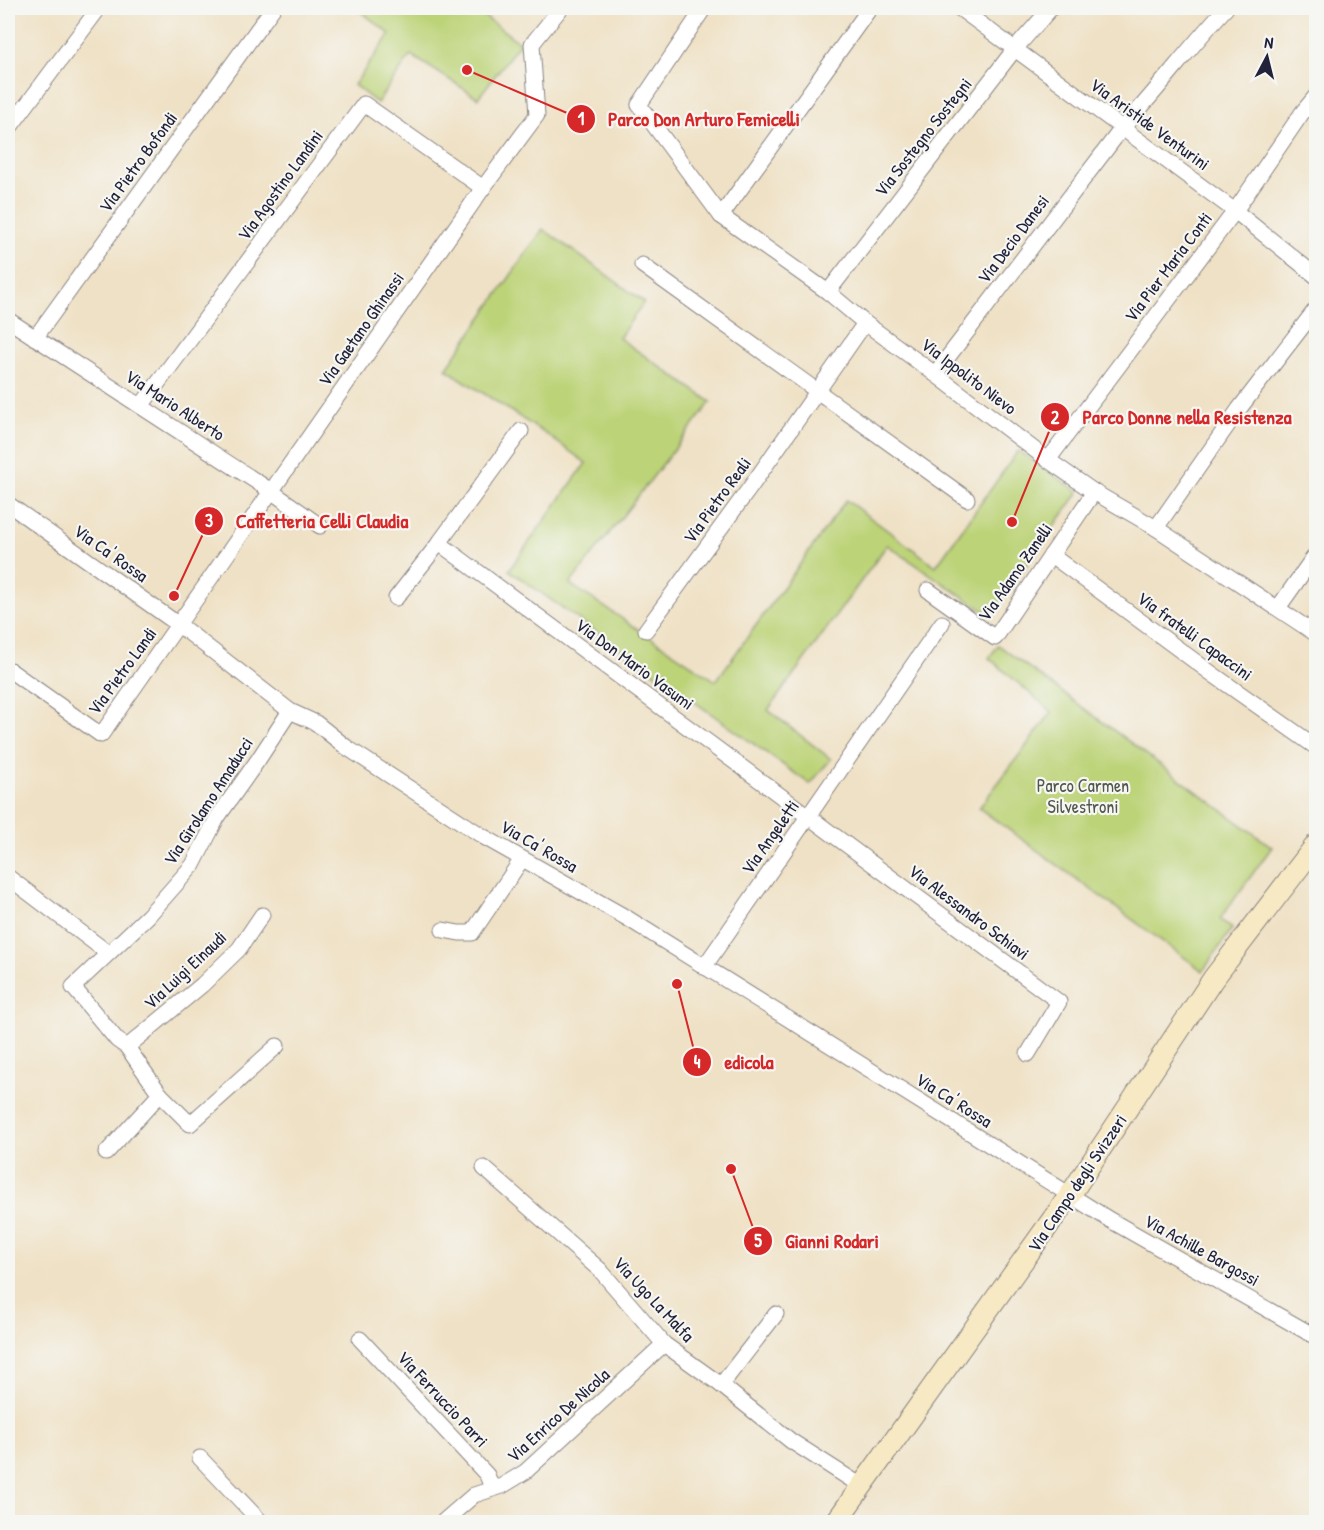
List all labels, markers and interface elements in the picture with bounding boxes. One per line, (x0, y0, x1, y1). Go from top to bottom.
north arrow (1237, 27, 1297, 87)
text: N (1263, 31, 1275, 54)
street label: Via Sostegno Sostegni (869, 72, 977, 202)
street label: Via Aristide Venturini (1085, 72, 1215, 176)
callout: Parco Don Arturo Femicelli (566, 100, 812, 138)
text: Parco Don Arturo Femicelli (608, 105, 800, 132)
text: 1 (578, 106, 585, 131)
street label: Via Pietro Bofondi (93, 107, 183, 217)
street label: Via Agostino Landini (231, 125, 329, 245)
street label: Via Decio Danesi (971, 189, 1055, 289)
street label: Via Pier Maria Conti (1118, 207, 1218, 327)
street label: Via Gaetano Ghinassi (312, 267, 410, 391)
street label: Via Ippolito Nievo (916, 332, 1022, 420)
street label: Via Mario Alberto (120, 363, 230, 447)
callout: Parco Donne nella Resistenza (1040, 398, 1303, 436)
text: Parco Donne nella Resistenza (1082, 403, 1292, 430)
text: 2 (1051, 405, 1060, 430)
street label: Via Pietro Reali (677, 452, 757, 548)
callout: Caffetteria Celli Claudia (194, 502, 421, 540)
text: Caffetteria Celli Claudia (236, 507, 408, 534)
text: 3 (205, 508, 213, 533)
street label: Via Ca' Rossa (69, 518, 153, 588)
street label: Via Adamo Zanelli (972, 518, 1058, 626)
street label: Via fratelli Capaccini (1132, 586, 1258, 686)
street label: Via Don Mario Vasumi (571, 612, 699, 716)
street label: Via Pietro Landi (82, 622, 162, 720)
street label: Via Girolamo Amaducci (157, 732, 259, 870)
park label: Parco Carmen Silvestroni (1037, 773, 1129, 819)
street label: Via Angeletti (735, 795, 805, 879)
street label: Via Ca' Rossa (496, 814, 582, 878)
street label: Via Alessandro Schiavi (903, 858, 1035, 966)
street label: Via Luigi Einaudi (138, 925, 232, 1015)
callout: edicola (682, 1043, 786, 1081)
text: edicola (724, 1048, 774, 1075)
text: 4 (694, 1049, 701, 1074)
street label: Via Ca' Rossa (911, 1067, 997, 1133)
street label: Via Campo degli Svizzeri (1021, 1109, 1133, 1257)
street label: Via Achille Bargossi (1140, 1208, 1264, 1292)
callout: Gianni Rodari (743, 1222, 891, 1260)
text: Gianni Rodari (785, 1227, 879, 1254)
text: 5 (754, 1228, 762, 1253)
street label: Via Ugo La Malfa (608, 1251, 700, 1347)
street label: Via Ferruccio Parri (392, 1345, 494, 1453)
street label: Via Enrico De Nicola (501, 1362, 615, 1468)

